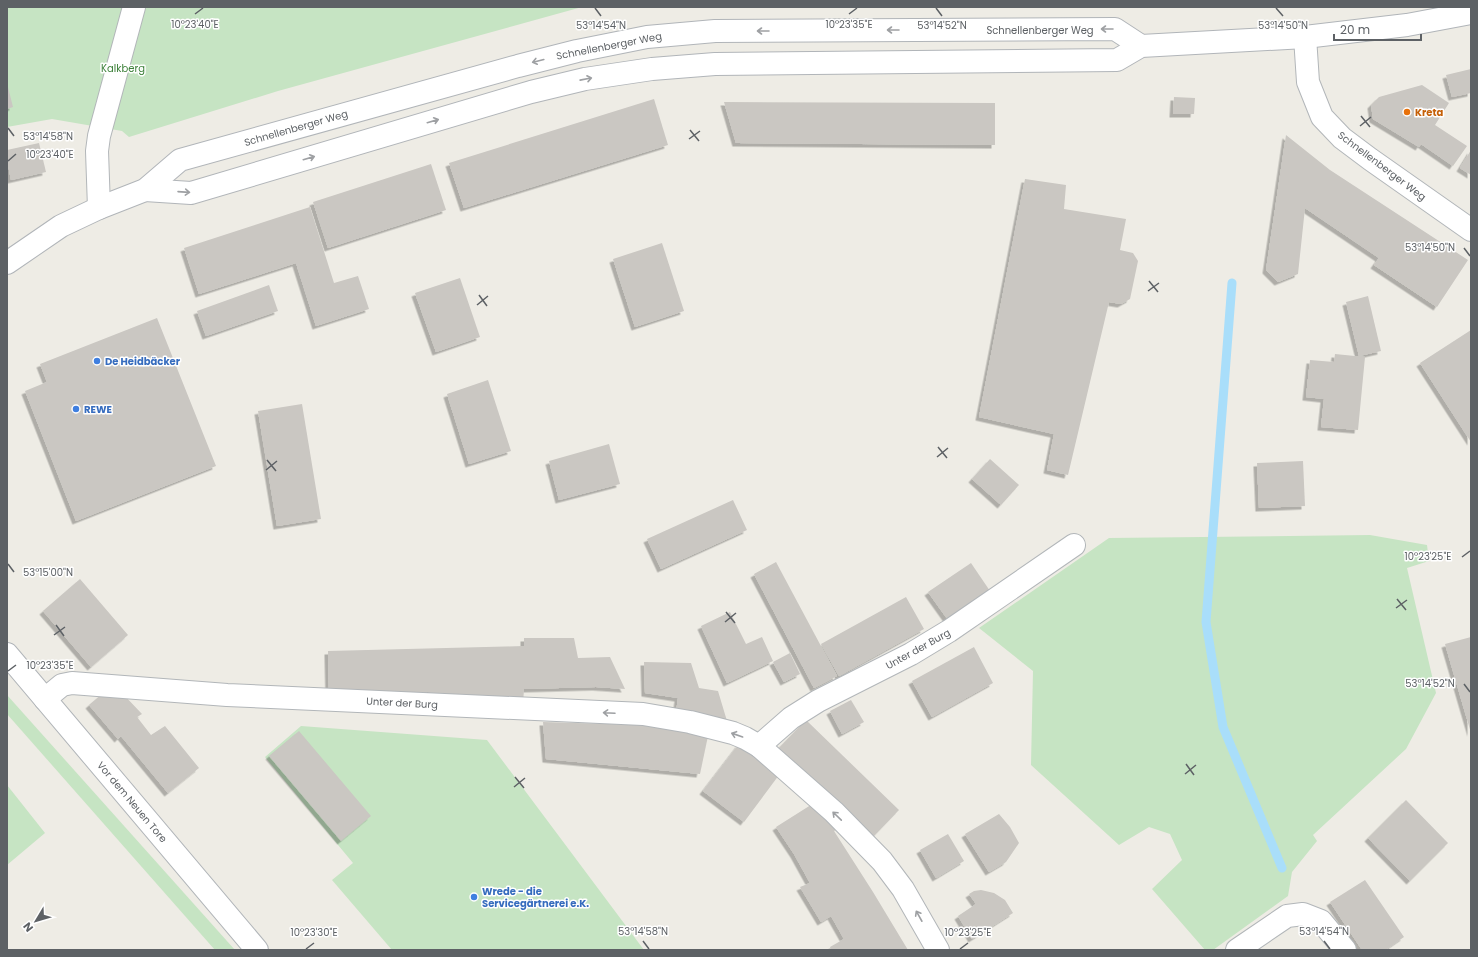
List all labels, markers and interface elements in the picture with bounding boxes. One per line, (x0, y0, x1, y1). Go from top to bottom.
scale bar (1334, 16, 1421, 42)
text: 10°23'40"E (171, 17, 219, 32)
text: 10°23'35"E (825, 17, 873, 32)
text: 53°14'54"N (576, 18, 626, 33)
text: 53°14'52"N (917, 18, 967, 33)
text: 53°14'50"N (1258, 18, 1308, 33)
text: 20 m (1340, 21, 1370, 38)
street label: Schnellenberger Weg (986, 23, 1094, 38)
one-way arrow (1101, 25, 1114, 33)
one-way arrow (887, 26, 900, 34)
one-way arrow (757, 27, 770, 35)
street label: Schnellenberger Weg (555, 28, 663, 64)
one-way arrow (532, 58, 545, 65)
park label: Kalkberg (101, 61, 145, 76)
one-way arrow (579, 75, 592, 83)
place label: Kreta (1415, 105, 1443, 120)
street label: Schnellenberger Weg (242, 106, 350, 150)
marker: Kreta (1402, 107, 1412, 117)
one-way arrow (427, 117, 440, 124)
street label: Schnellenberger Weg (1335, 128, 1429, 204)
text: 53°14'58"N (23, 129, 73, 144)
text: 10°23'40"E (26, 147, 74, 162)
one-way arrow (302, 154, 315, 161)
one-way arrow (177, 188, 190, 196)
text: 53°14'50"N (1405, 240, 1455, 255)
place label: De Heidbäcker (105, 354, 181, 369)
marker: De Heidbäcker (92, 356, 102, 366)
place label: REWE (84, 402, 112, 417)
marker: REWE (71, 404, 81, 414)
text: 10°23'25"E (1405, 549, 1451, 564)
text: 53°15'00"N (23, 565, 73, 580)
street label: Unter der Burg (883, 625, 953, 673)
text: 10°23'35"E (26, 658, 74, 673)
text: 53°14'52"N (1405, 676, 1455, 691)
street label: Unter der Burg (366, 694, 438, 712)
one-way arrow (603, 709, 616, 716)
one-way arrow (731, 730, 743, 738)
street label: Vor dem Neuen Tore (93, 758, 171, 846)
one-way arrow (832, 811, 842, 821)
place label: Wrede - die Servicegärtnerei e.K. (482, 884, 589, 911)
marker: Wrede - die Servicegärtnerei e.K. (469, 892, 479, 902)
north arrow (16, 901, 56, 941)
one-way arrow (915, 910, 923, 922)
text: N (19, 919, 37, 935)
text: 53°14'58"N (618, 924, 668, 939)
text: 53°14'54"N (1299, 924, 1349, 939)
text: 10°23'30"E (290, 925, 338, 940)
text: 10°23'25"E (945, 925, 991, 940)

